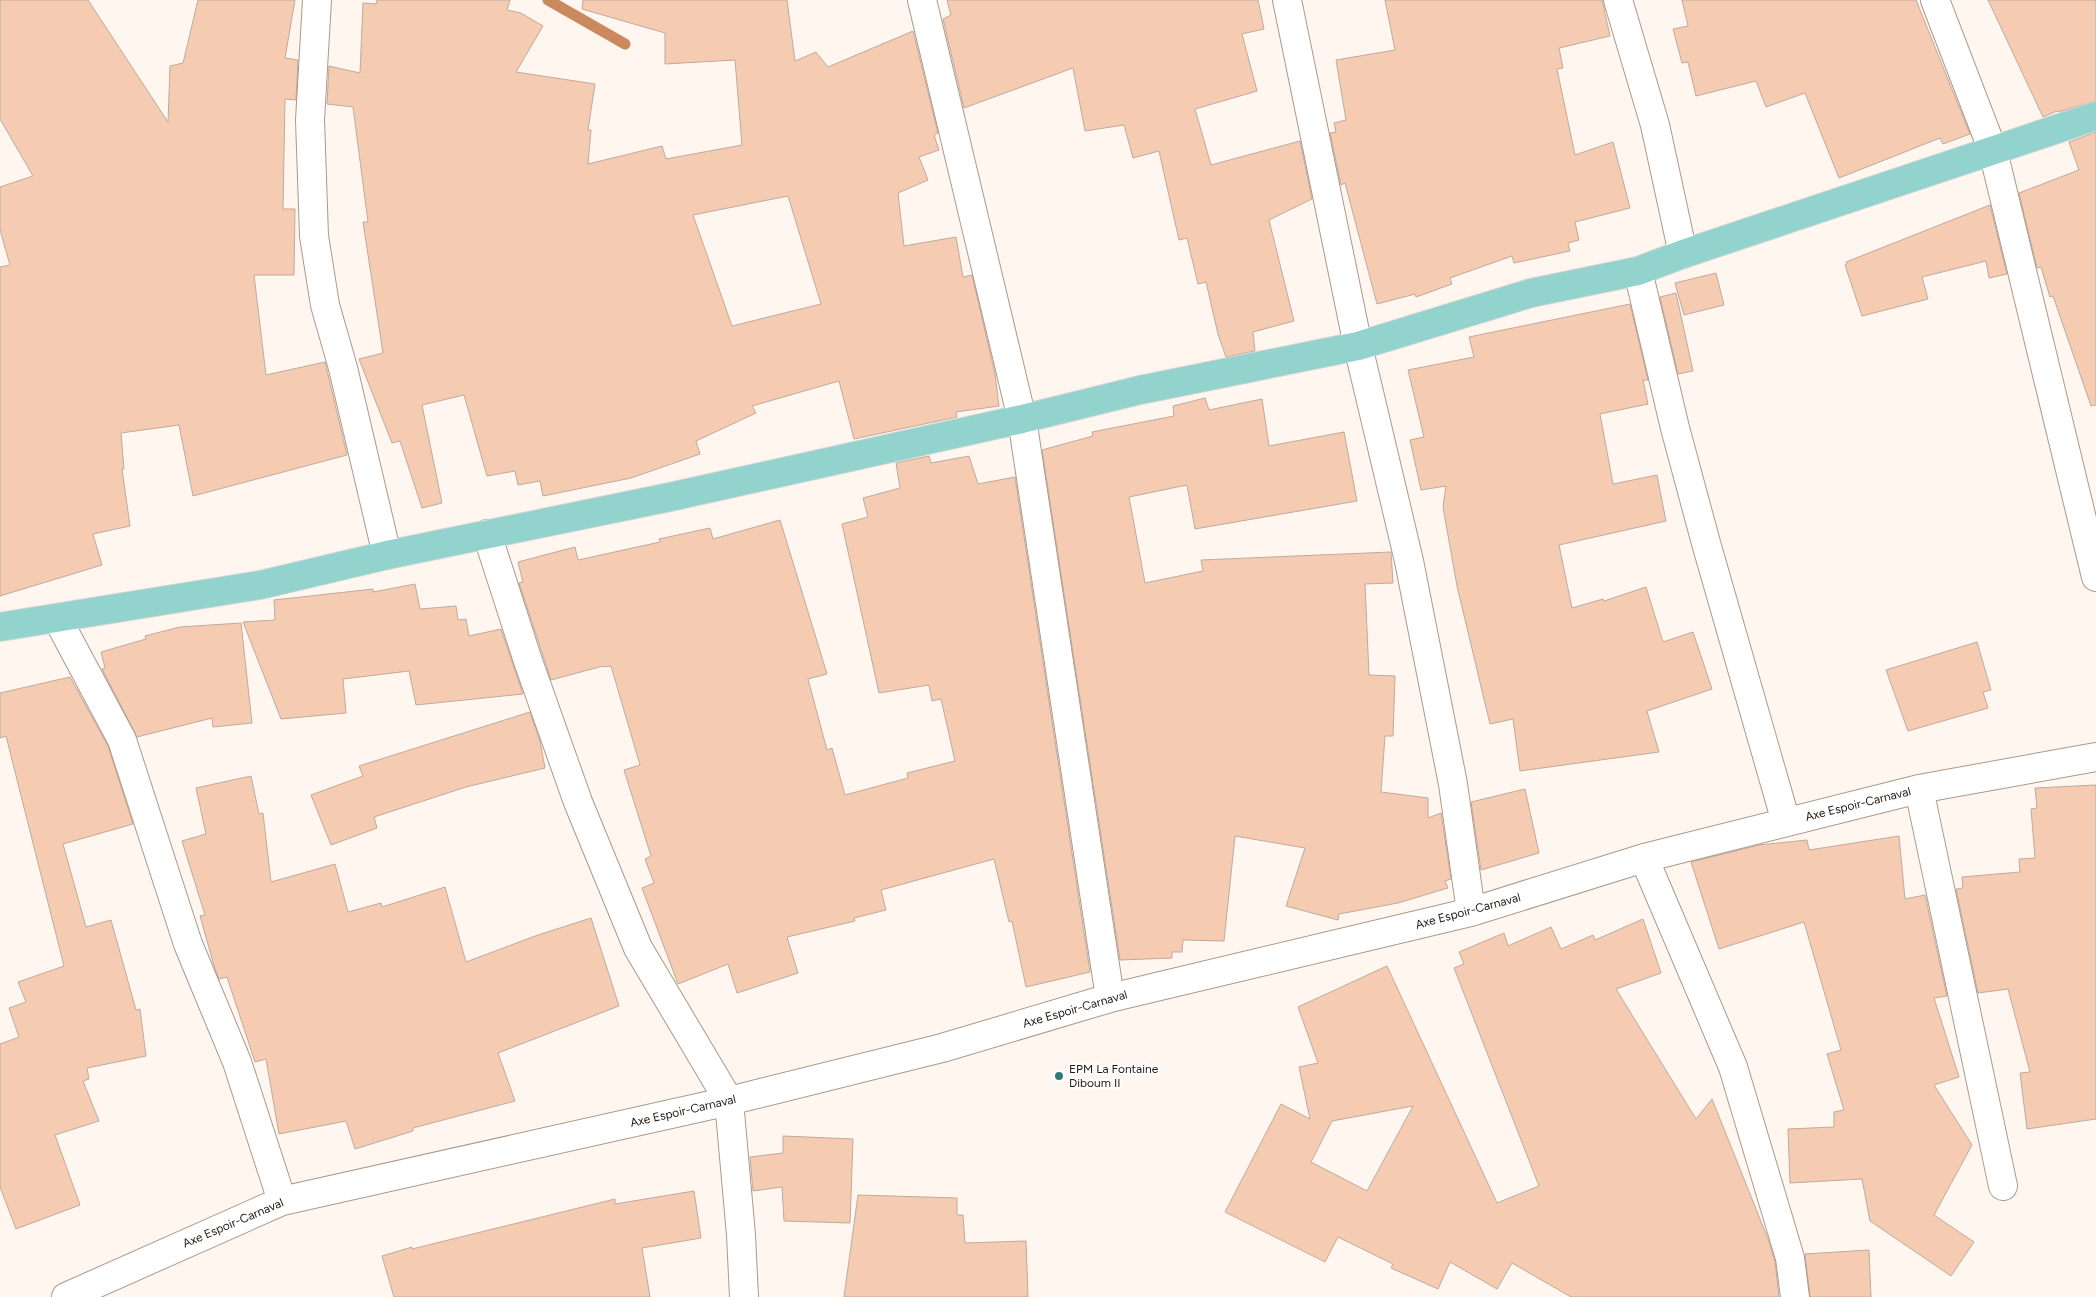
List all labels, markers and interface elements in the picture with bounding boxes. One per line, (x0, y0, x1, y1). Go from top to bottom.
street label: Axe Espoir-Carnaval (1804, 784, 1912, 824)
street label: Axe Espoir-Carnaval (1414, 890, 1522, 932)
street label: Axe Espoir-Carnaval (1021, 987, 1129, 1031)
place label: EPM La Fontaine Diboum II (1069, 1062, 1159, 1090)
marker: EPM La Fontaine Diboum II (1053, 1070, 1065, 1082)
street label: Axe Espoir-Carnaval (629, 1092, 737, 1130)
street label: Axe Espoir-Carnaval (180, 1195, 286, 1251)

